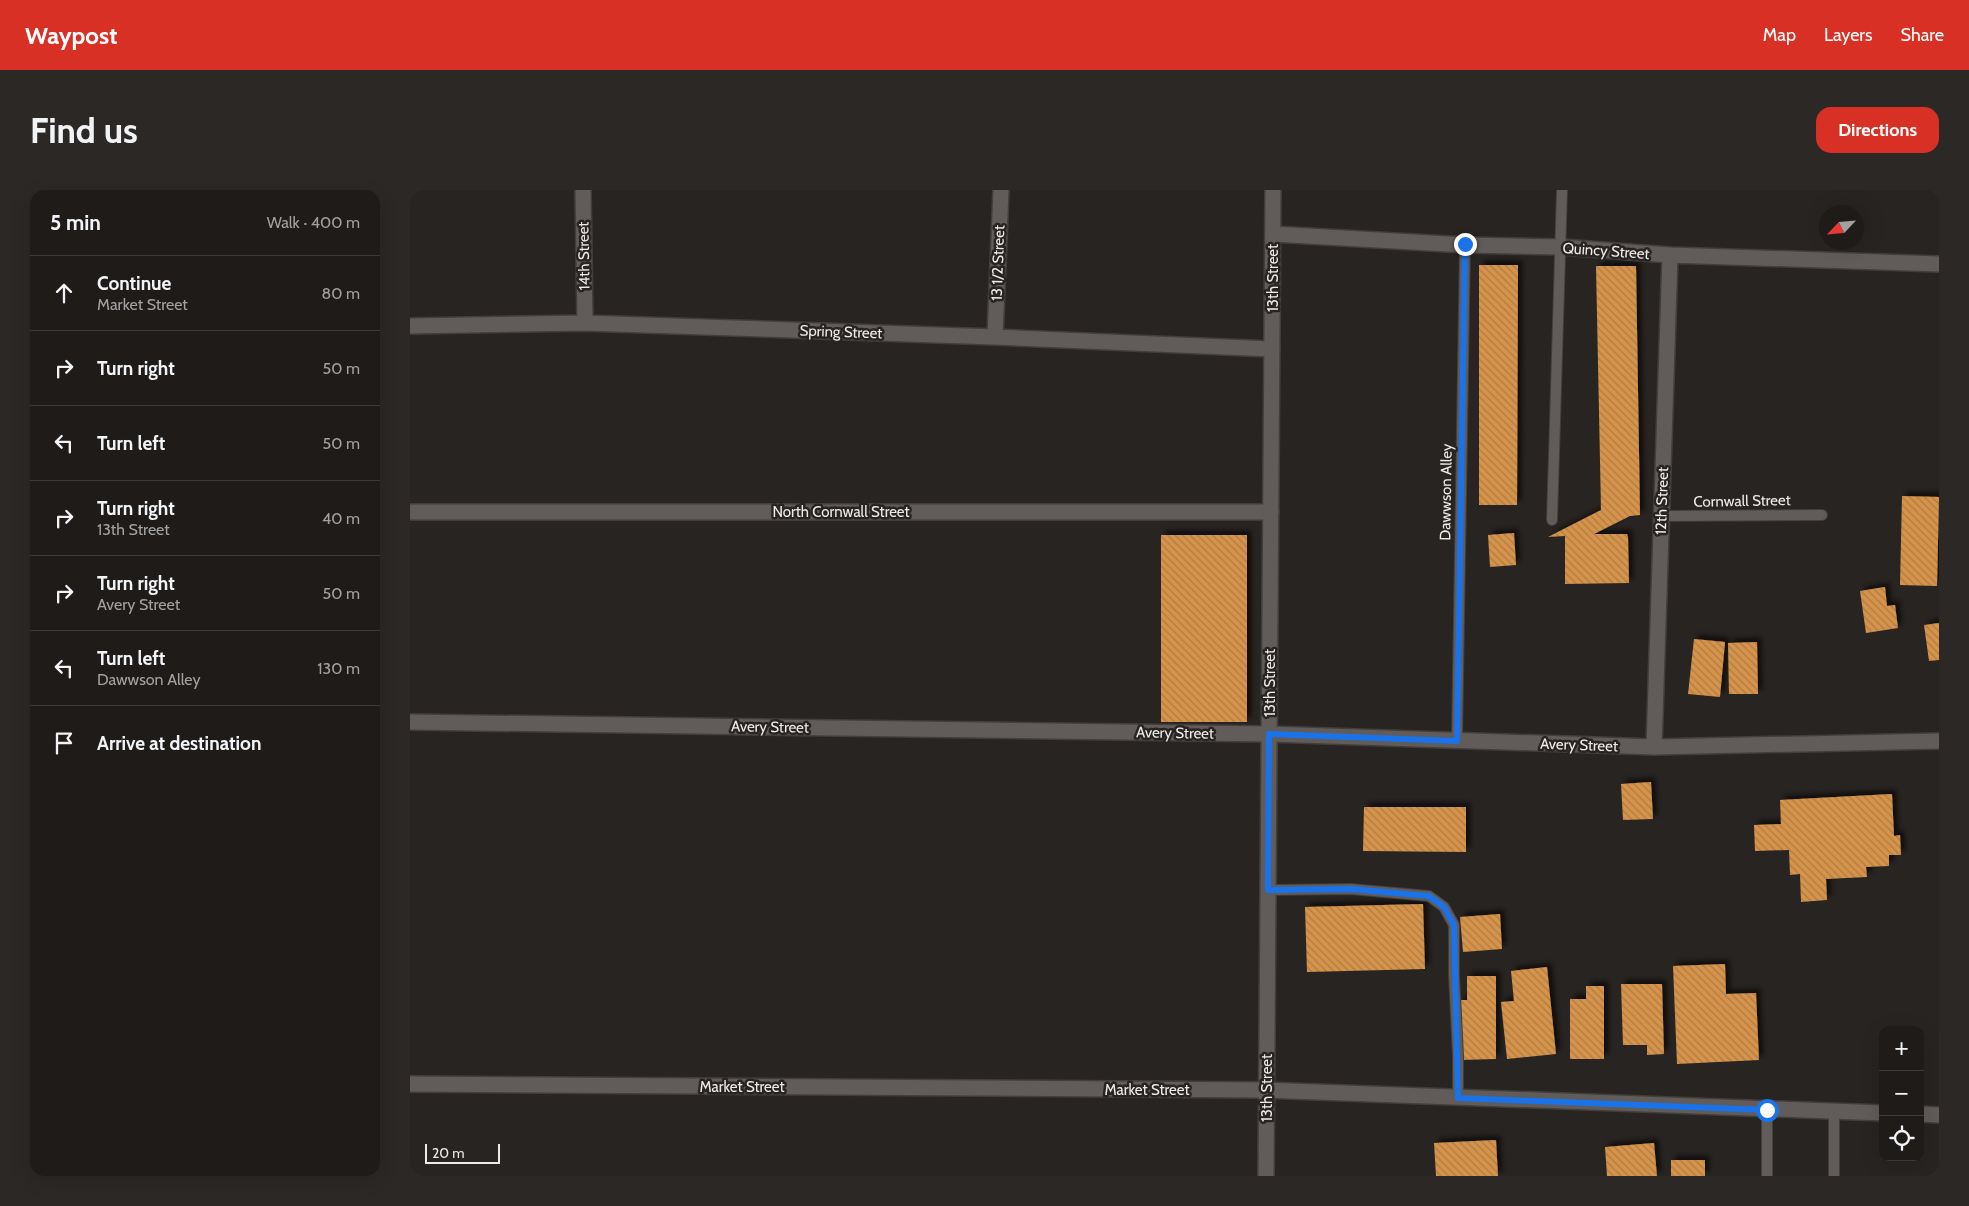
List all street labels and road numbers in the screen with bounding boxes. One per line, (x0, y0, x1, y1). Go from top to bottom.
street label: 14th Street (574, 222, 594, 290)
street label: 13 1/2 Street (988, 225, 1008, 301)
street label: Quincy Street (1562, 239, 1650, 263)
street label: 13th Street (1264, 244, 1282, 312)
street label: Spring Street (799, 322, 883, 342)
street label: Dawwson Alley (1436, 443, 1456, 541)
street label: 12th Street (1652, 467, 1672, 535)
street label: Cornwall Street (1693, 491, 1791, 511)
street label: North Cornwall Street (772, 503, 910, 521)
street label: 13th Street (1261, 649, 1279, 717)
street label: Avery Street (731, 717, 809, 737)
street label: Avery Street (1136, 723, 1214, 743)
street label: Avery Street (1540, 735, 1618, 755)
street label: 13th Street (1258, 1054, 1276, 1122)
street label: Market Street (699, 1078, 785, 1096)
street label: Market Street (1104, 1081, 1190, 1099)

